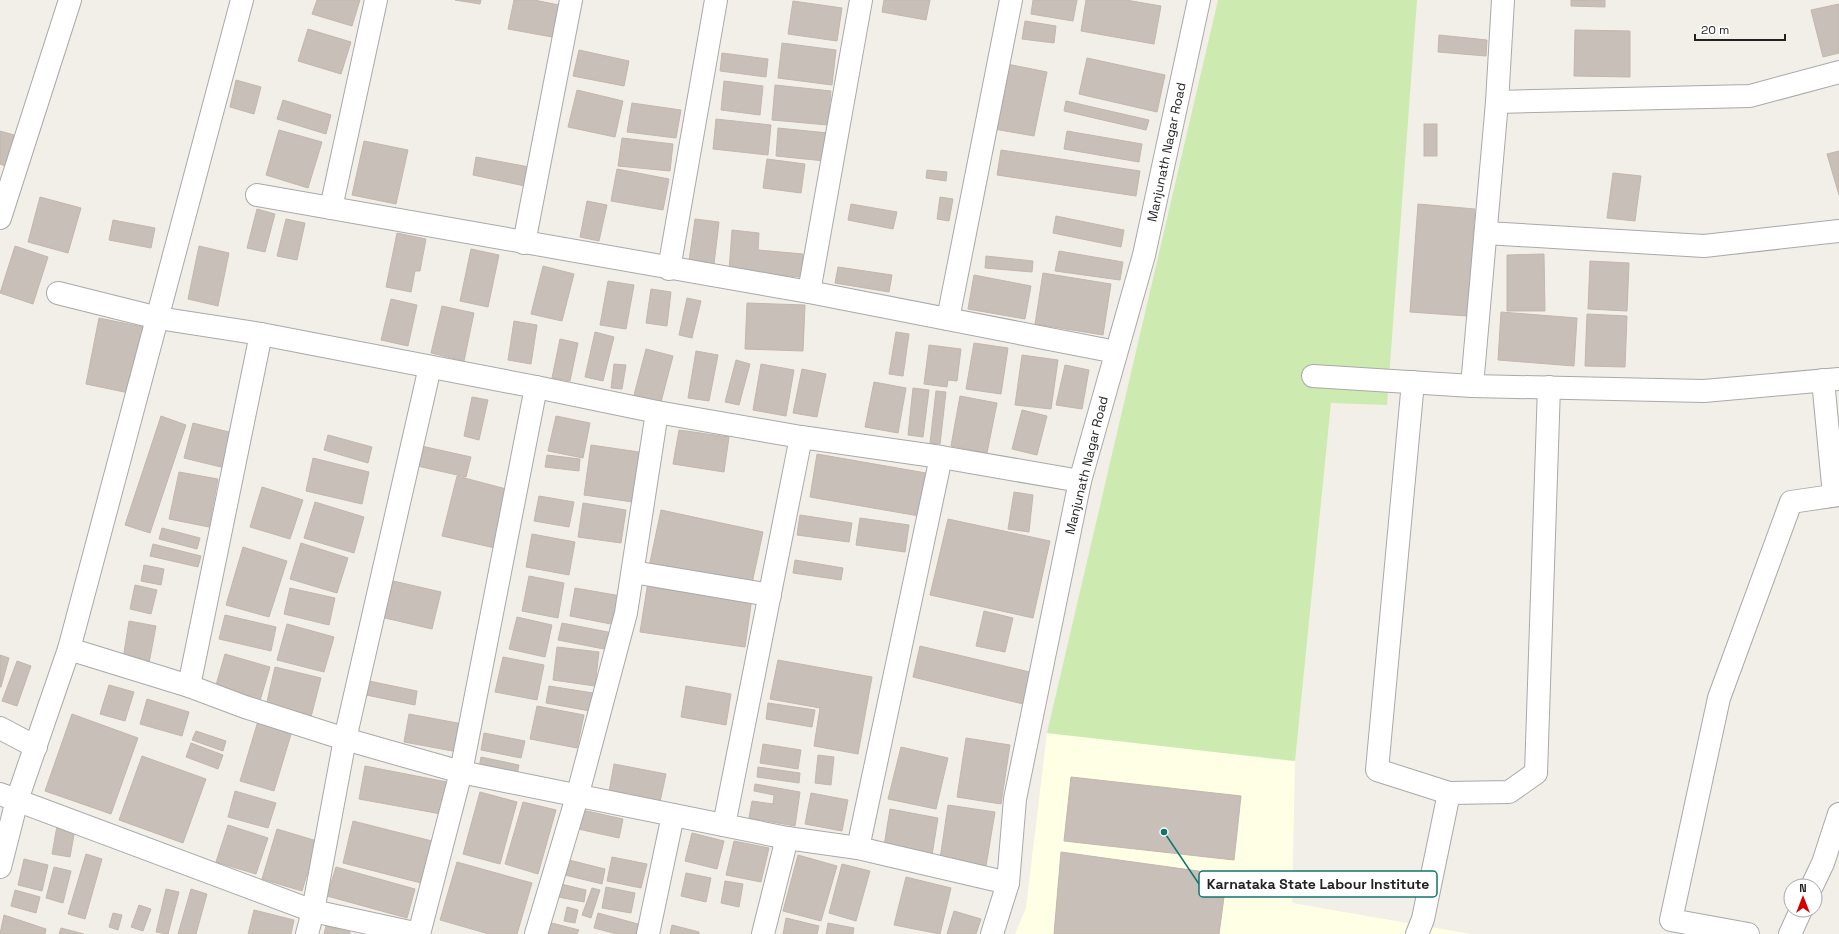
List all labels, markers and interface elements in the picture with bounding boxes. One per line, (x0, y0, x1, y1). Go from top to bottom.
scale bar (1695, 16, 1785, 42)
text: 20 m (1701, 22, 1729, 38)
street label: Manjunath Nagar Road (1143, 81, 1190, 223)
street label: Manjunath Nagar Road (1061, 394, 1112, 536)
callout: Karnataka State Labour Institute (1199, 871, 1437, 897)
text: Karnataka State Labour Institute (1207, 875, 1429, 893)
north arrow (1783, 878, 1823, 918)
text: N (1799, 881, 1807, 895)

